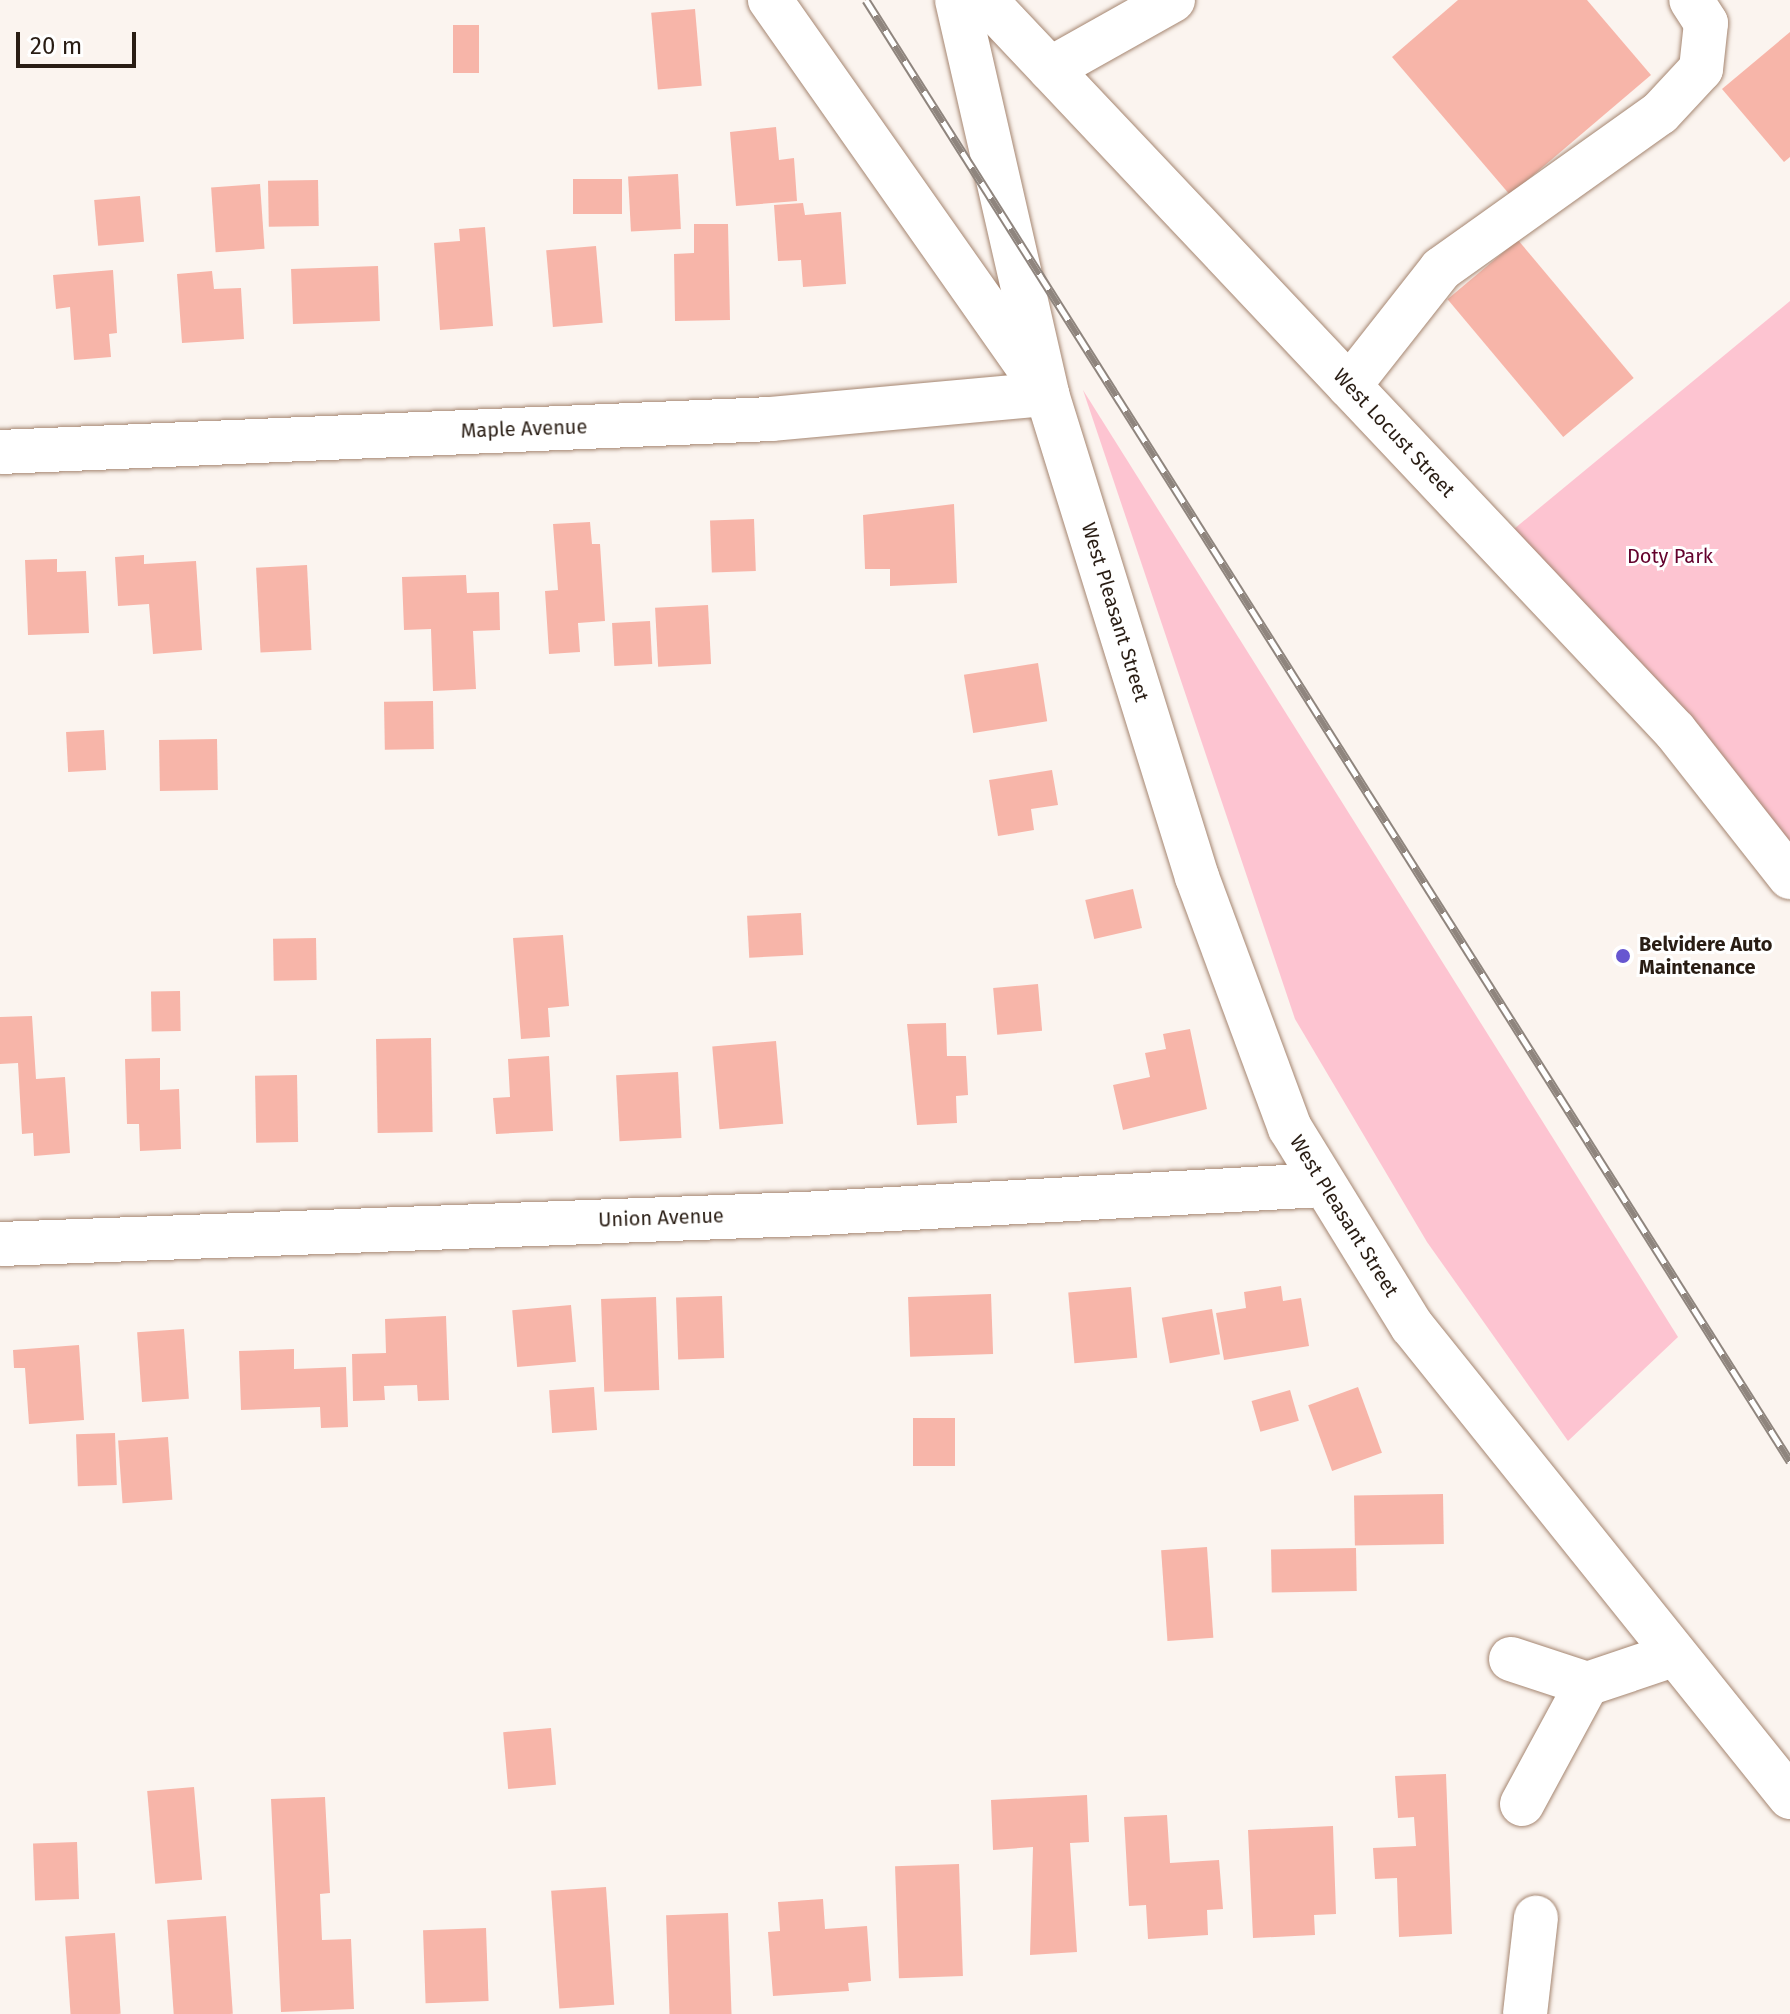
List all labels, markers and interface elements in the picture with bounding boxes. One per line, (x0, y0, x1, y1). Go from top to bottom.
scale bar (20, 16, 140, 66)
text: 20 m (30, 32, 82, 60)
street label: West Locust Street (1328, 364, 1460, 502)
street label: Maple Avenue (460, 415, 588, 443)
street label: West Pleasant Street (1076, 519, 1154, 705)
park label: Doty Park (1627, 544, 1713, 568)
place label: Belvidere Auto Maintenance (1639, 932, 1773, 979)
marker: Belvidere Auto Maintenance (1614, 947, 1632, 965)
street label: West Pleasant Street (1284, 1131, 1404, 1301)
street label: Union Avenue (598, 1204, 724, 1232)

